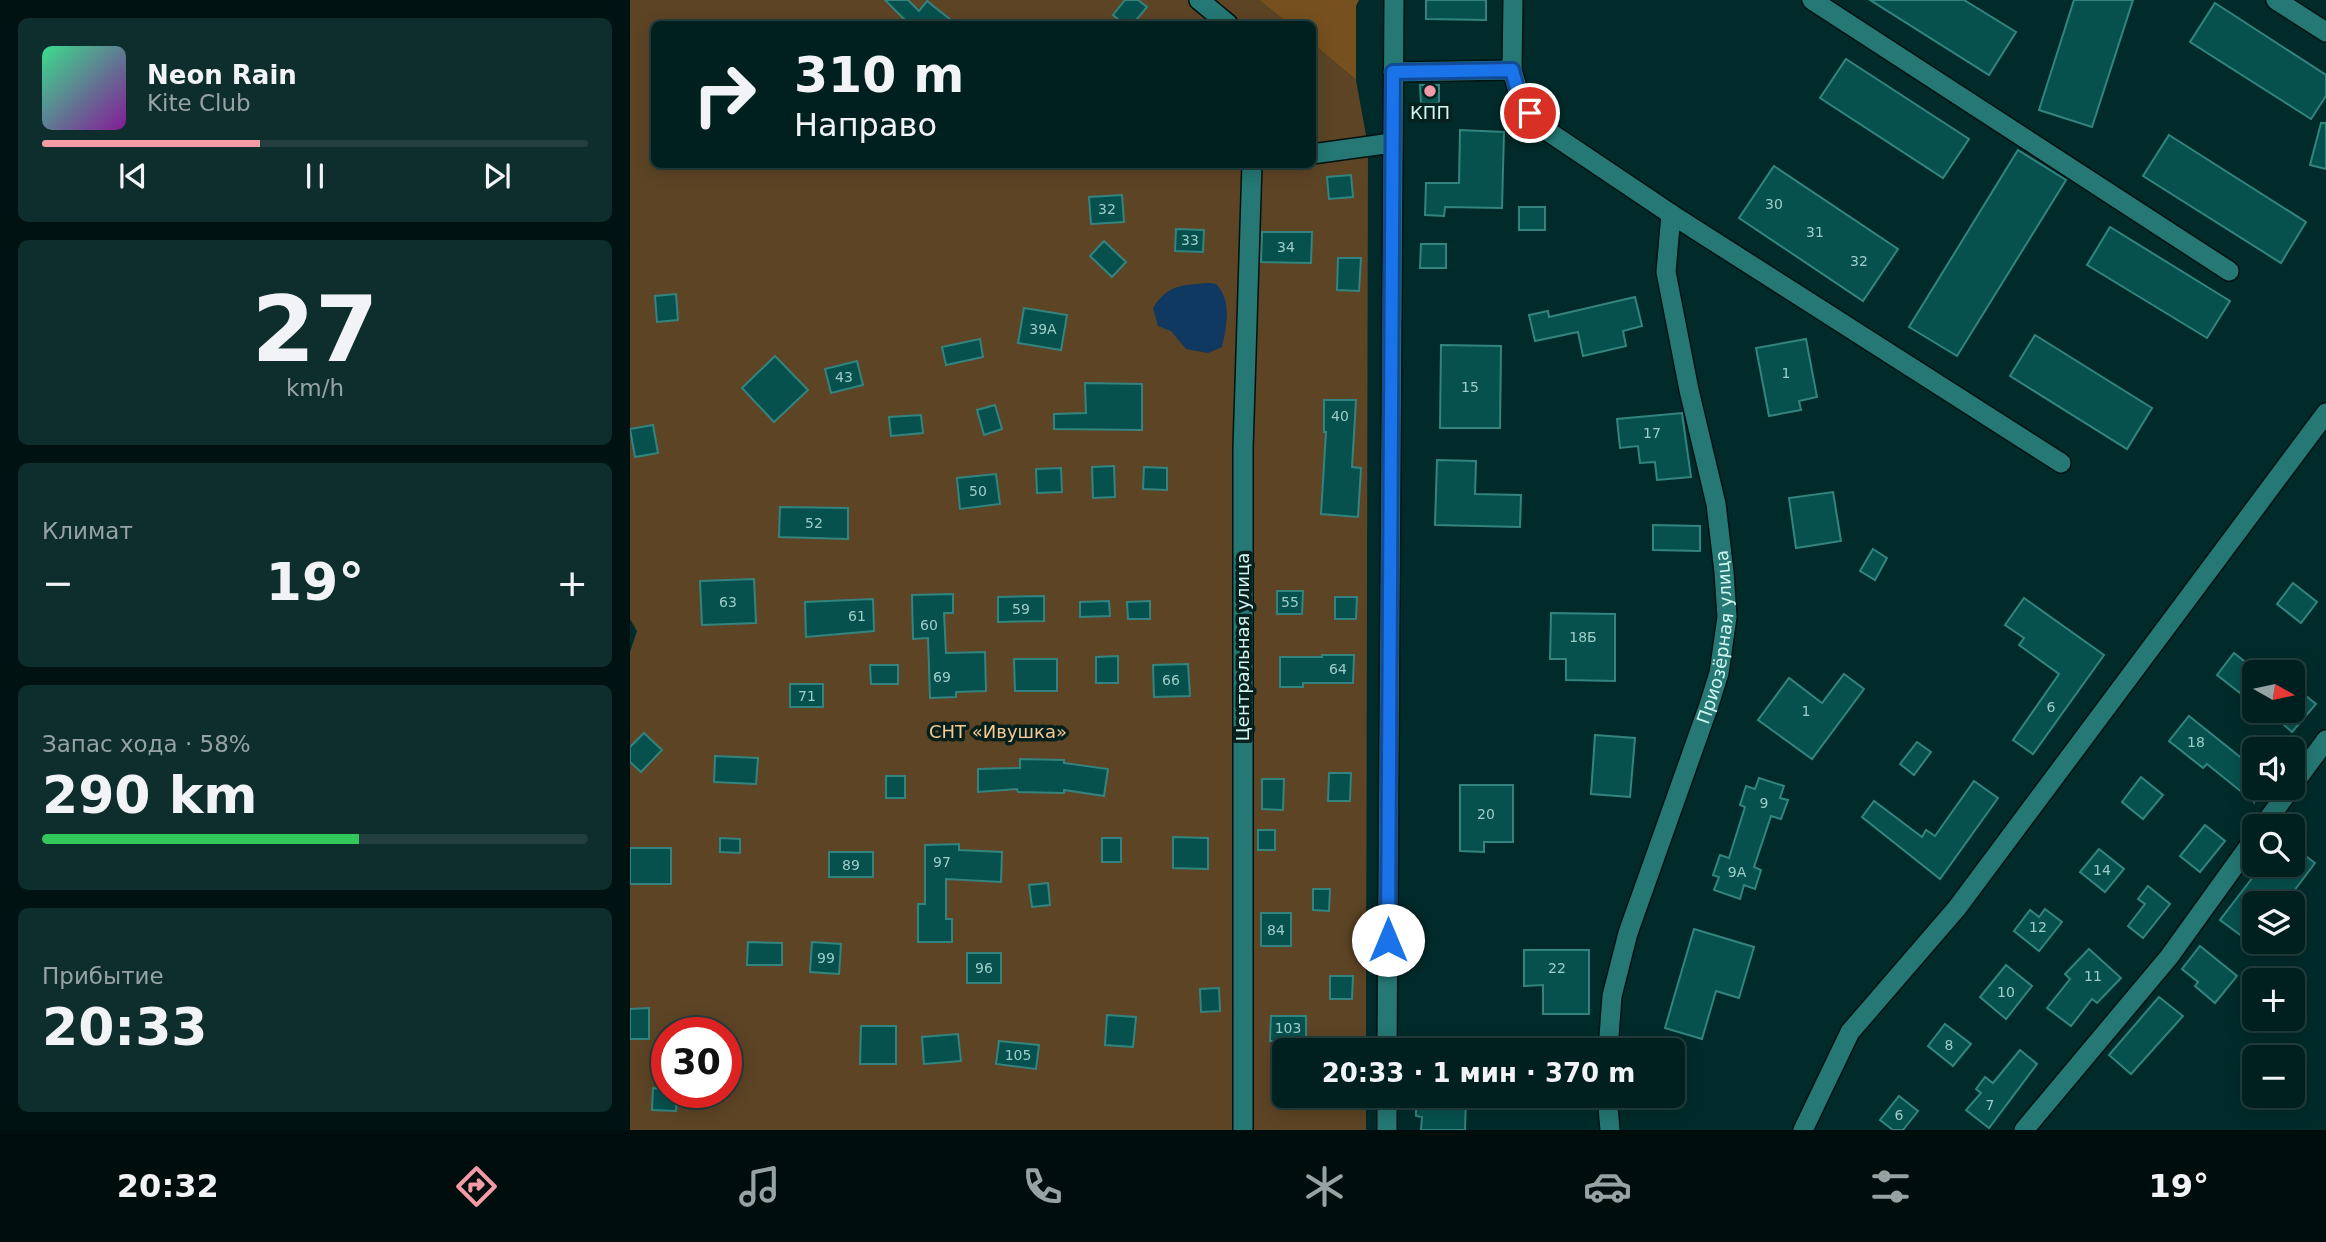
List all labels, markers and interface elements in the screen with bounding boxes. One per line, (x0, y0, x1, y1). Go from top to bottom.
text: 310 m (794, 47, 964, 104)
icon: right (679, 49, 770, 140)
text: Neon Rain (147, 60, 297, 90)
marker: КПП (1422, 83, 1438, 99)
pin (1500, 83, 1560, 143)
text: Kite Club (147, 90, 251, 116)
icon: arrive (1511, 94, 1549, 132)
place label: КПП (1410, 102, 1450, 123)
text: Направо (794, 106, 937, 144)
icon: previous (114, 157, 152, 195)
icon: pause (296, 157, 334, 195)
icon: next (478, 157, 516, 195)
house number: 30 (1765, 196, 1783, 212)
house number: 32 (1098, 201, 1116, 217)
house number: 31 (1806, 224, 1824, 240)
house number: 33 (1181, 232, 1199, 248)
house number: 34 (1277, 239, 1295, 255)
house number: 32 (1850, 253, 1868, 269)
text: 27 (252, 277, 378, 382)
house number: 39А (1029, 321, 1057, 337)
house number: 1 (1782, 365, 1790, 381)
house number: 43 (835, 369, 853, 385)
text: km/h (286, 375, 344, 401)
house number: 15 (1461, 379, 1479, 395)
house number: 40 (1331, 408, 1349, 424)
house number: 17 (1643, 425, 1661, 441)
house number: 50 (969, 483, 987, 499)
house number: 52 (805, 515, 823, 531)
text: Климат (42, 518, 133, 544)
street label: Приозёрная улица (1692, 549, 1737, 727)
text: 19° (266, 552, 364, 612)
street label: Центральная улица (1232, 553, 1253, 741)
text: − (42, 561, 74, 605)
text: + (556, 561, 588, 605)
house number: 63 (719, 594, 737, 610)
house number: 55 (1281, 594, 1299, 610)
house number: 59 (1012, 601, 1030, 617)
house number: 61 (848, 608, 866, 624)
house number: 60 (920, 617, 938, 633)
house number: 18Б (1569, 629, 1597, 645)
north arrow (2242, 660, 2305, 723)
map controls (2242, 660, 2305, 1108)
house number: 64 (1329, 661, 1347, 677)
house number: 69 (933, 669, 951, 685)
house number: 66 (1162, 672, 1180, 688)
house number: 71 (798, 688, 816, 704)
house number: 6 (2047, 699, 2056, 715)
house number: 1 (1802, 703, 1810, 719)
park label: СНТ «Ивушка» (929, 721, 1067, 742)
text: Запас хода · 58% (42, 731, 251, 757)
house number: 18 (2187, 734, 2205, 750)
button: sound (2242, 737, 2305, 800)
text: 290 km (42, 765, 257, 825)
house number: 9 (1760, 795, 1768, 811)
house number: 20 (1477, 806, 1495, 822)
button: search (2242, 814, 2305, 877)
house number: 97 (933, 854, 951, 870)
house number: 89 (842, 857, 860, 873)
house number: 14 (2093, 862, 2111, 878)
house number: 9А (1728, 864, 1747, 880)
button: layers (2242, 891, 2305, 954)
position arrow (1351, 903, 1425, 977)
house number: 12 (2029, 919, 2047, 935)
house number: 84 (1267, 922, 1285, 938)
house number: 99 (817, 950, 835, 966)
house number: 96 (975, 960, 993, 976)
house number: 22 (1548, 960, 1566, 976)
text: Прибытие (42, 963, 164, 989)
house number: 11 (2084, 968, 2102, 984)
button: + (2242, 968, 2305, 1031)
house number: 10 (1997, 984, 2015, 1000)
text: 20:33 (42, 997, 208, 1057)
speed limit sign: 30 (651, 1017, 742, 1108)
house number: 103 (1275, 1020, 1301, 1036)
house number: 8 (1945, 1037, 1953, 1053)
button: − (2242, 1045, 2305, 1108)
house number: 105 (1005, 1047, 1031, 1063)
text: 20:33 · 1 мин · 370 m (1322, 1058, 1635, 1088)
house number: 7 (1986, 1097, 1994, 1113)
house number: 6 (1895, 1107, 1904, 1123)
icon: directions (452, 1162, 501, 1211)
icon: music (735, 1162, 784, 1211)
icon: phone (1018, 1162, 1067, 1211)
icon: climate (1300, 1162, 1349, 1211)
icon: car (1583, 1162, 1632, 1211)
icon: filters (1866, 1162, 1915, 1211)
text: 20:32 (117, 1167, 219, 1205)
text: 19° (2149, 1167, 2209, 1205)

